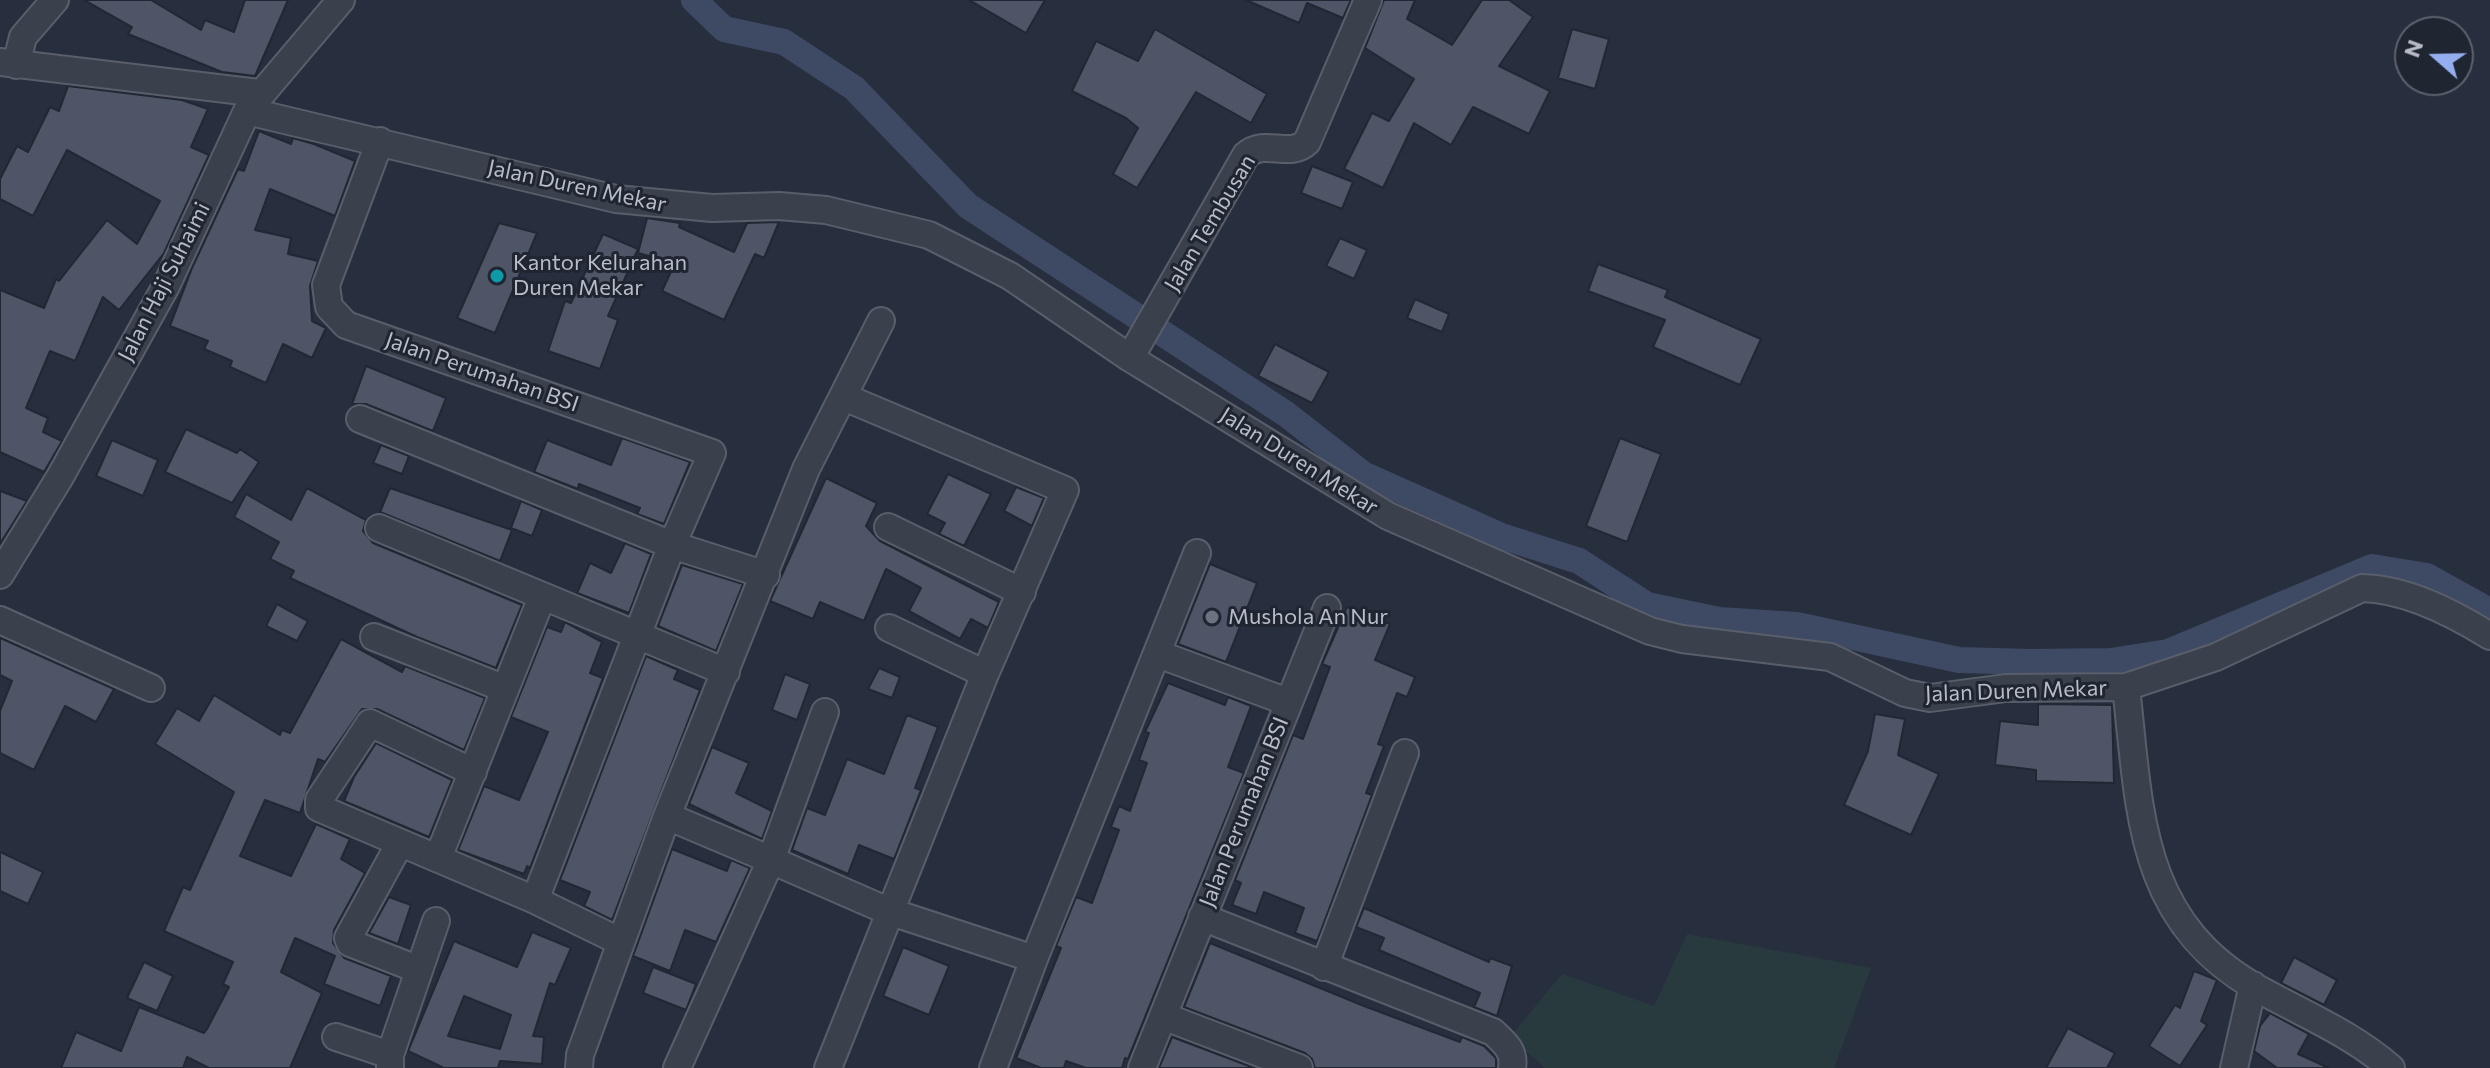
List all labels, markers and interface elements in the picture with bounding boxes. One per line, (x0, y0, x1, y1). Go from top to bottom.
north arrow (2394, 16, 2474, 96)
text: N (2397, 36, 2428, 61)
street label: Jalan Tembusan (1159, 150, 1261, 296)
street label: Jalan Duren Mekar (485, 154, 669, 218)
street label: Jalan Haji Suhaimi (112, 198, 216, 366)
place label: Kantor Kelurahan Duren Mekar (513, 250, 687, 302)
marker: Kantor Kelurahan Duren Mekar (488, 267, 506, 285)
street label: Jalan Perumahan BSI (382, 327, 582, 417)
street label: Jalan Duren Mekar (1215, 402, 1383, 520)
place label: Mushola An Nur (1228, 604, 1388, 630)
marker: Mushola An Nur (1203, 608, 1221, 626)
street label: Jalan Duren Mekar (1925, 675, 2107, 707)
street label: Jalan Perumahan BSI (1194, 713, 1294, 911)

